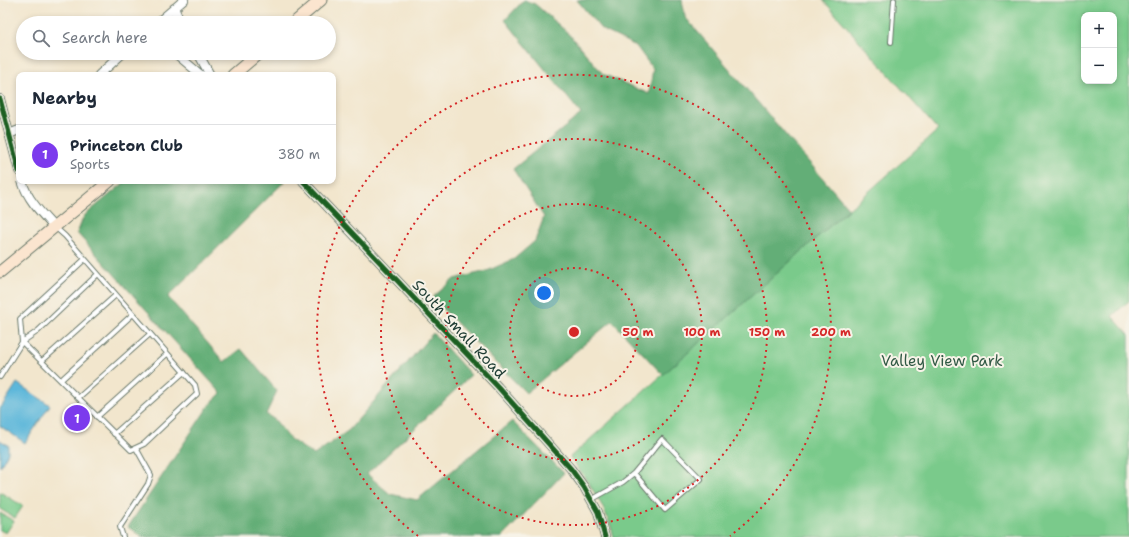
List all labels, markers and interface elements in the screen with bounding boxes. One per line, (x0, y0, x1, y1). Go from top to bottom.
map controls (1081, 12, 1117, 84)
button: + (1081, 12, 1117, 48)
search box (16, 16, 336, 60)
icon: search (30, 27, 52, 49)
text: Search here (62, 28, 148, 48)
button: − (1081, 48, 1117, 84)
text: Nearby (32, 87, 97, 109)
text: Princeton Club (70, 136, 183, 156)
text: 1 (42, 146, 48, 163)
text: 380 m (278, 146, 320, 163)
text: Sports (70, 156, 110, 173)
street label: South Small Road (408, 275, 510, 383)
your location (534, 283, 554, 303)
text: 50 m (623, 324, 654, 340)
text: 100 m (684, 324, 721, 340)
text: 150 m (749, 324, 785, 340)
text: 200 m (811, 324, 851, 340)
centre of rings (567, 325, 581, 339)
park label: Valley View Park (881, 351, 1003, 371)
pin: 1 (64, 403, 90, 433)

